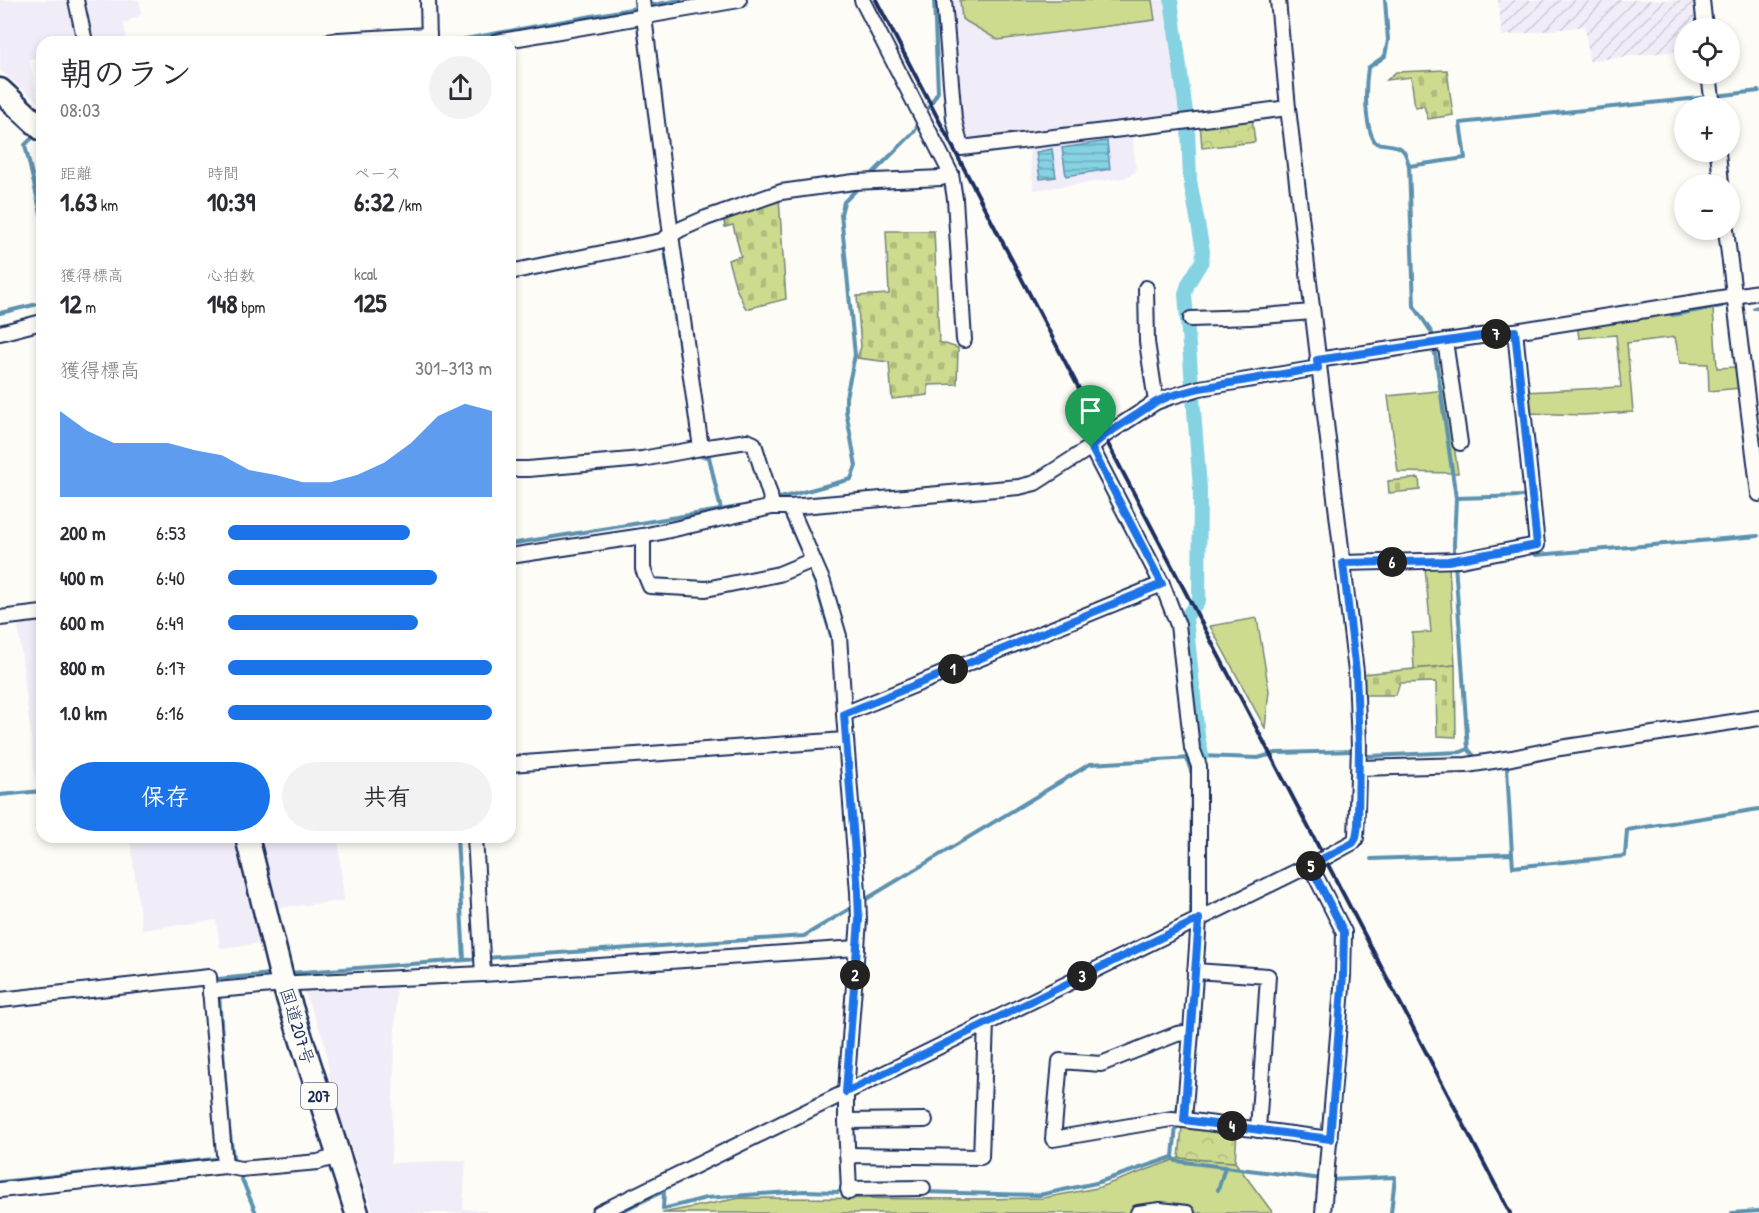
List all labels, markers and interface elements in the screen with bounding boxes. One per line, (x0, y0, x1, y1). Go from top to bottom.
map controls (1674, 18, 1740, 240)
button: locate (1674, 18, 1740, 84)
text: 朝のラン (60, 51, 192, 95)
button: share (429, 56, 492, 119)
text: 08:03 (60, 96, 100, 123)
button: + (1674, 96, 1740, 162)
text: 距離 (60, 162, 92, 184)
text: 時間 (207, 162, 239, 184)
text: ペース (354, 162, 401, 184)
button: − (1674, 174, 1740, 240)
text: 1.63 (60, 184, 97, 219)
text: 10:39 (207, 184, 255, 219)
text: 6:32 (354, 184, 394, 219)
text: km (97, 194, 118, 216)
text: /km (394, 194, 422, 216)
text: kcal (354, 263, 377, 285)
text: 獲得標高 (60, 264, 124, 286)
text: 心拍数 (207, 264, 255, 286)
text: 125 (354, 285, 387, 320)
text: 12 (60, 286, 82, 321)
text: 148 (207, 286, 237, 321)
text: m (82, 296, 96, 318)
text: bpm (237, 296, 265, 318)
pin: 7 (1481, 319, 1511, 349)
text: 7 (1492, 323, 1500, 345)
text: 301–313 m (415, 354, 492, 381)
text: 獲得標高 (60, 356, 140, 383)
pin (1065, 385, 1116, 447)
icon: arrive (1074, 394, 1107, 427)
text: 200 m (60, 519, 105, 546)
text: 6:53 (156, 519, 186, 546)
pin: 6 (1377, 547, 1407, 577)
text: 6 (1389, 551, 1395, 573)
text: 400 m (60, 564, 104, 591)
text: 6:40 (156, 564, 185, 591)
text: 600 m (60, 609, 104, 636)
text: 6:49 (156, 609, 183, 636)
text: 800 m (60, 654, 105, 681)
text: 6:17 (156, 654, 186, 681)
pin: 1 (938, 654, 968, 684)
text: 1 (950, 658, 956, 680)
text: 1.0 km (60, 699, 107, 726)
text: 6:16 (156, 699, 184, 726)
button: 保存 (60, 762, 270, 831)
button: 共有 (282, 762, 492, 831)
pin: 5 (1296, 851, 1326, 881)
text: 5 (1308, 855, 1314, 877)
pin: 2 (840, 960, 870, 990)
pin: 3 (1067, 961, 1097, 991)
text: 2 (851, 964, 859, 986)
text: 3 (1078, 965, 1086, 987)
street label: 国道207号 (274, 984, 321, 1067)
road number: 207 (301, 1083, 337, 1109)
pin: 4 (1217, 1111, 1247, 1141)
text: 4 (1229, 1115, 1235, 1137)

